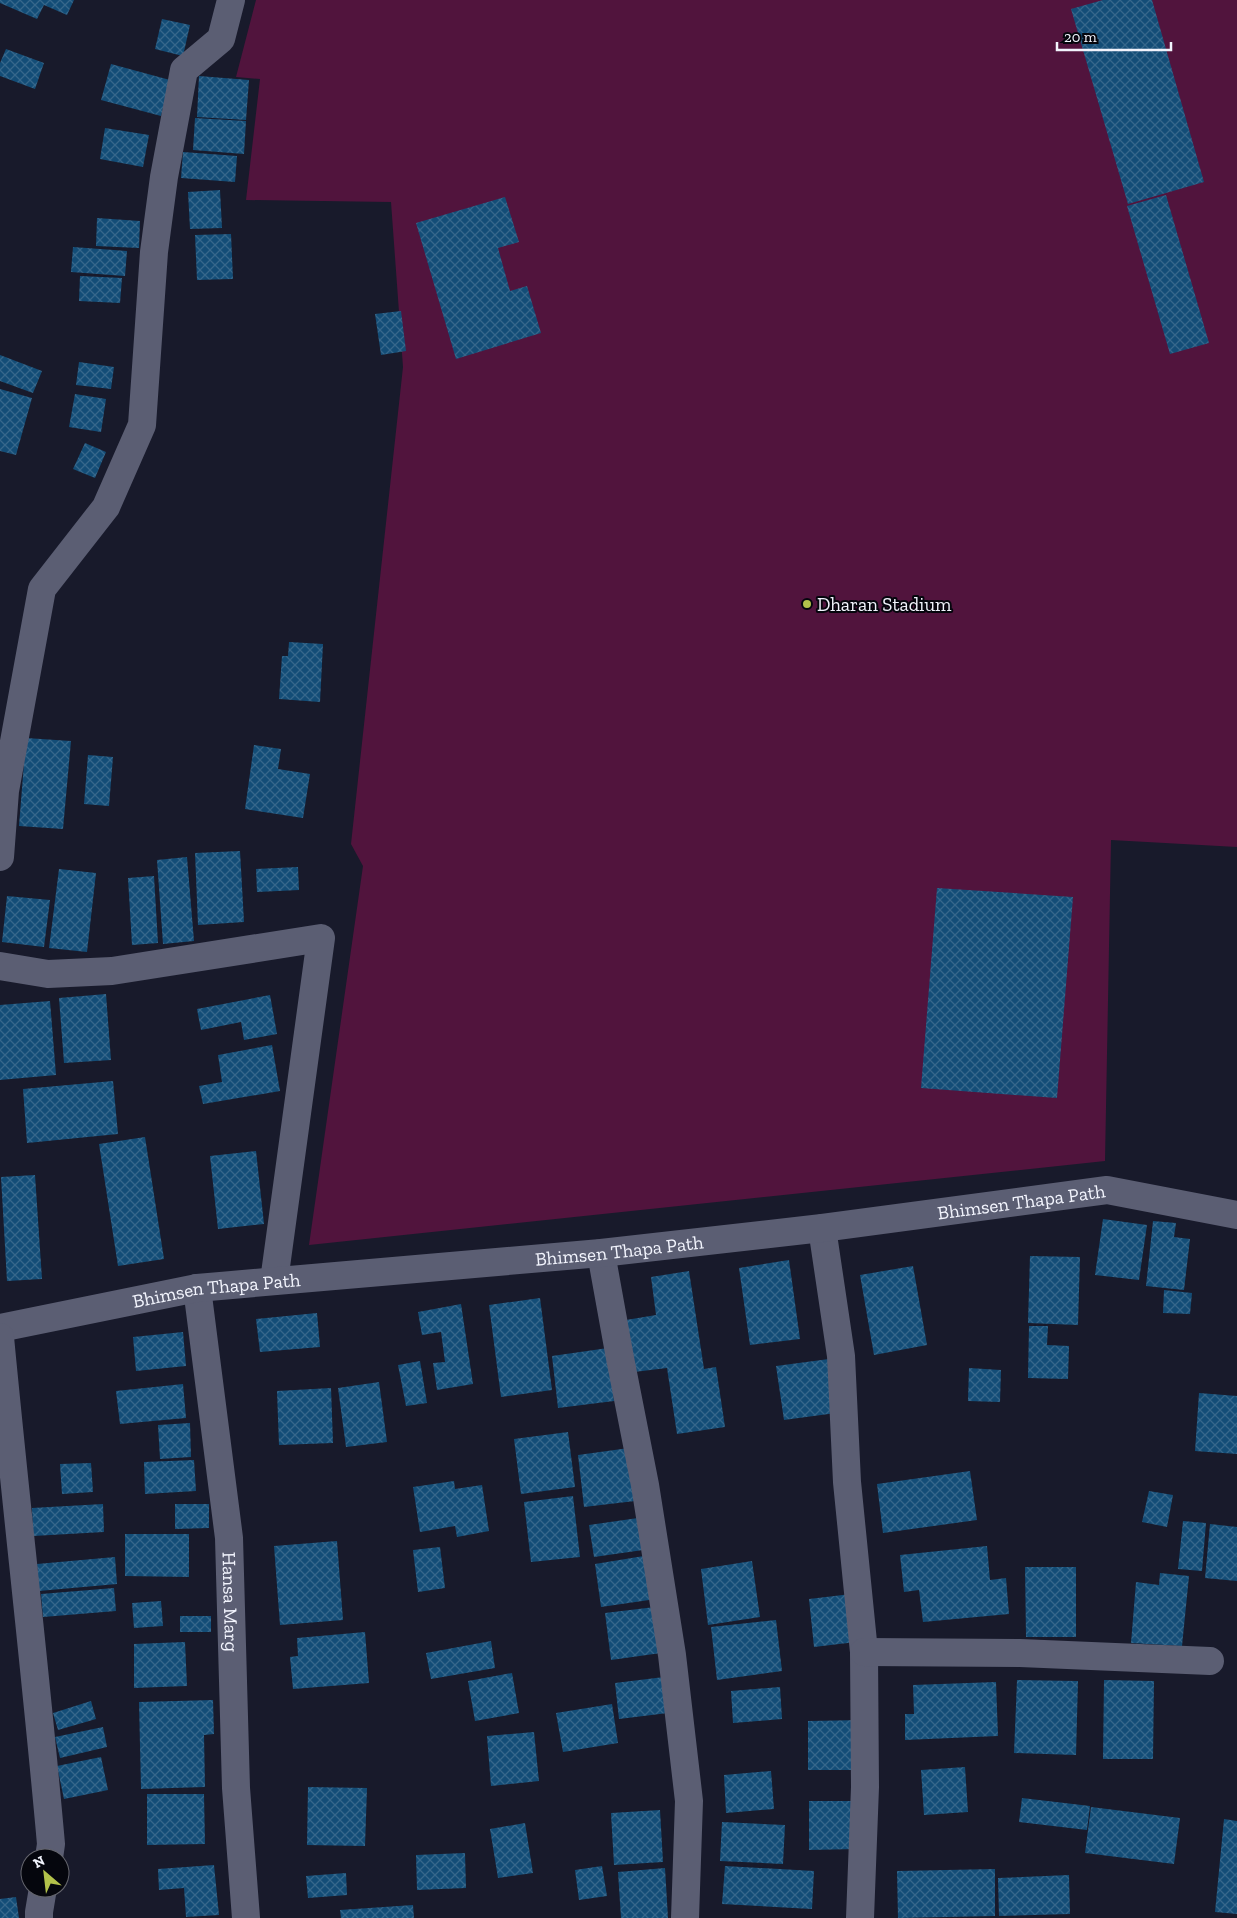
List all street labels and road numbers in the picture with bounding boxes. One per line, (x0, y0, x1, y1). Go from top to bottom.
street label: Bhimsen Thapa Path (936, 1179, 1107, 1224)
street label: Bhimsen Thapa Path (534, 1230, 705, 1270)
street label: Bhimsen Thapa Path (130, 1268, 302, 1312)
street label: Hansa Marg (218, 1552, 244, 1653)

